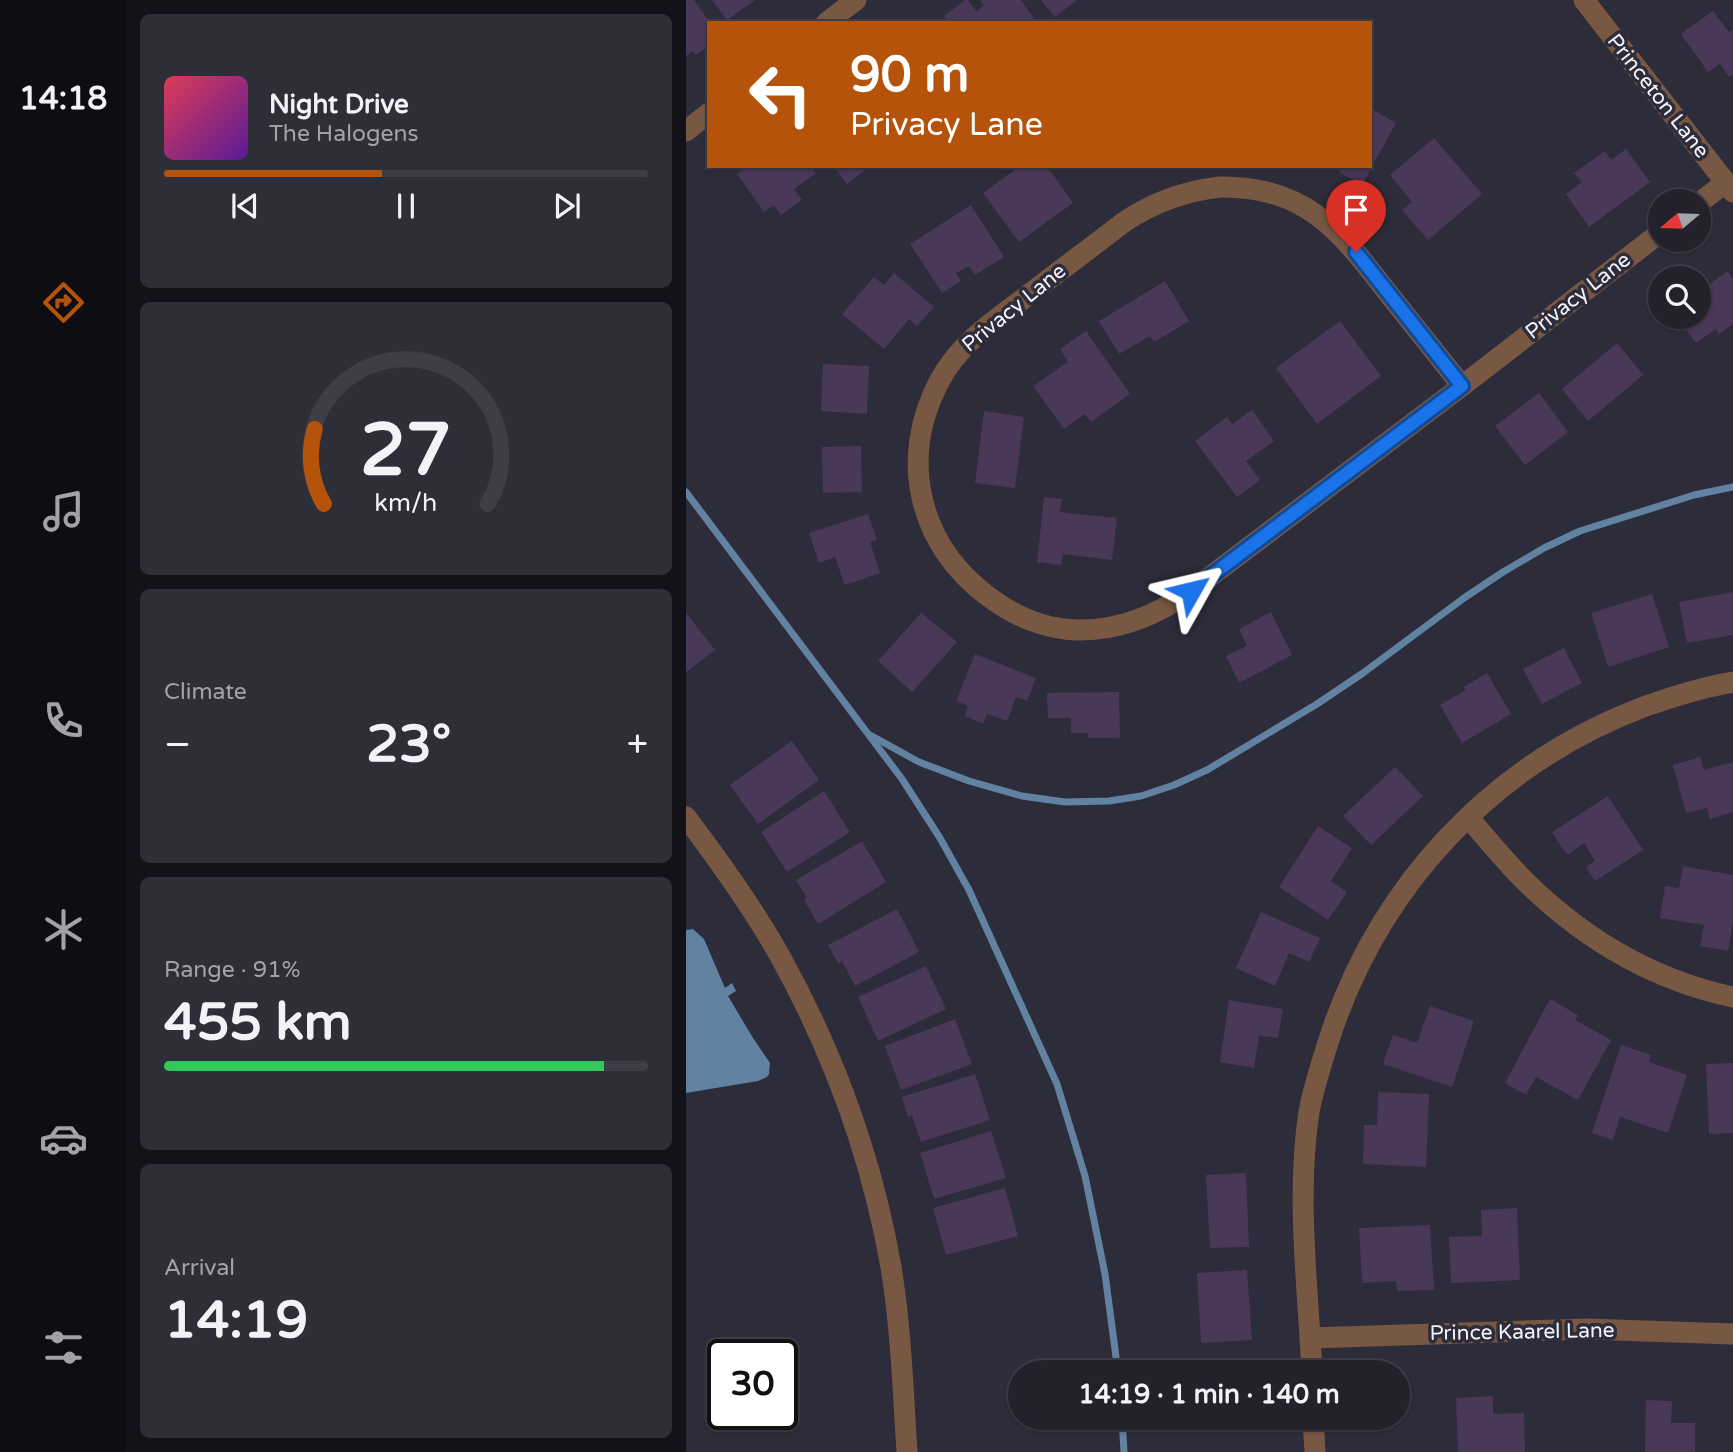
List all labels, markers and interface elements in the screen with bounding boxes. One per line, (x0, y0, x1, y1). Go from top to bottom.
street label: Princeton Lane (1602, 29, 1714, 163)
text: 90 m (850, 46, 969, 105)
icon: left (735, 49, 826, 140)
text: 14:18 (19, 80, 107, 118)
text: Night Drive (269, 89, 409, 120)
text: Privacy Lane (850, 106, 1043, 144)
text: The Halogens (269, 120, 418, 148)
pin (1326, 180, 1386, 252)
icon: previous (226, 187, 264, 225)
icon: pause (387, 187, 425, 225)
icon: next (548, 187, 586, 225)
north arrow (1648, 189, 1712, 252)
map controls (1648, 189, 1711, 329)
icon: arrive (1337, 191, 1375, 229)
street label: Privacy Lane (1520, 247, 1636, 345)
street label: Privacy Lane (957, 258, 1071, 358)
button: search (1648, 266, 1711, 329)
icon: directions (39, 278, 88, 327)
text: 27 (360, 408, 452, 496)
icon: music (39, 487, 88, 536)
text: km/h (375, 488, 437, 518)
position arrow (1154, 554, 1228, 628)
text: Climate (164, 678, 247, 706)
icon: phone (39, 696, 88, 745)
text: 23° (366, 713, 451, 776)
text: − (164, 722, 191, 768)
text: + (627, 722, 648, 768)
icon: climate (39, 905, 88, 954)
text: Range · 91% (164, 956, 300, 984)
text: 455 km (164, 991, 352, 1054)
icon: car (39, 1114, 88, 1163)
text: Arrival (164, 1254, 235, 1282)
text: 14:19 (164, 1289, 308, 1352)
street label: Prince Kaarel Lane (1429, 1318, 1615, 1346)
icon: filters (39, 1323, 88, 1372)
speed limit sign: 30 (707, 1339, 798, 1430)
text: 14:19 · 1 min · 140 m (1078, 1379, 1340, 1410)

